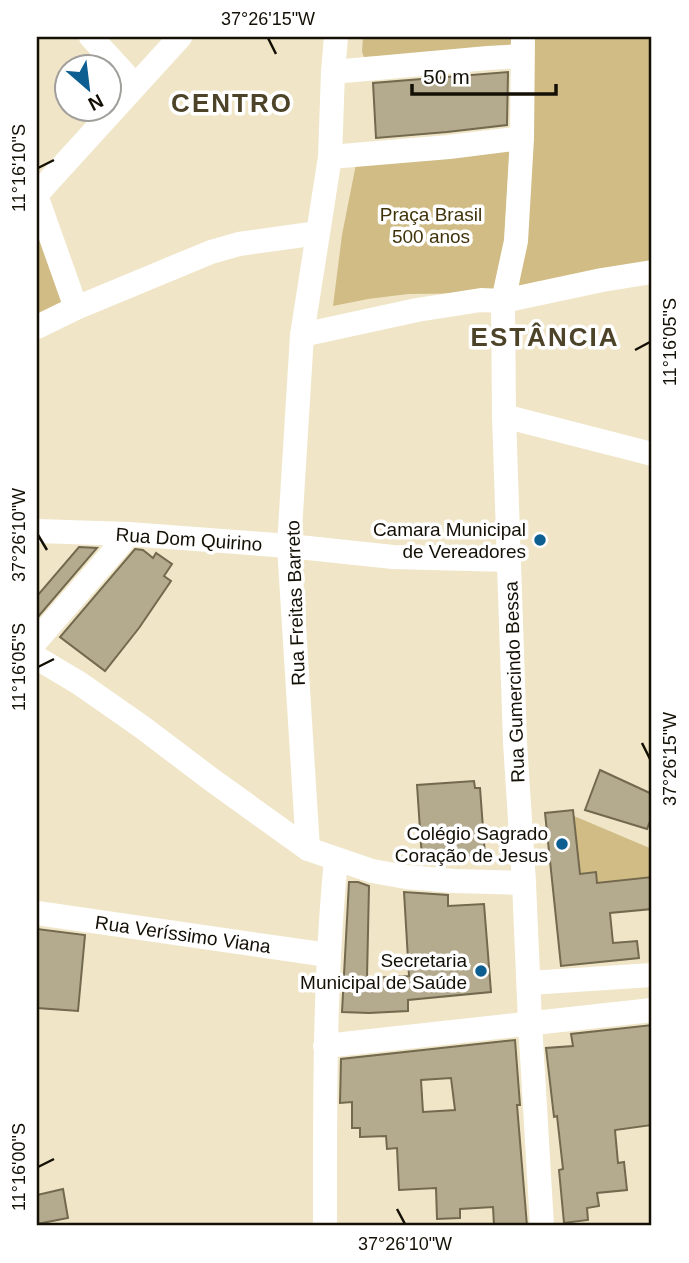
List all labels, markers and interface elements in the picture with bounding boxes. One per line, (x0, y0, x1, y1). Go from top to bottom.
text: 37°26'15"W (221, 9, 315, 29)
north arrow (52, 52, 122, 122)
scale bar (412, 52, 556, 96)
text: 50 m (423, 65, 470, 88)
district label: CENTRO (171, 88, 293, 118)
text: N (85, 90, 107, 115)
text: 11°16'10"S (9, 124, 29, 212)
park label: Praça Brasil 500 anos (380, 204, 482, 247)
text: 11°16'05"S (660, 298, 680, 386)
district label: ESTÂNCIA (471, 322, 619, 352)
text: 37°26'10"W (9, 488, 29, 582)
place label: Camara Municipal de Vereadores (373, 519, 526, 562)
street label: Rua Freitas Barreto (282, 520, 309, 686)
street label: Rua Dom Quirino (115, 524, 263, 555)
marker: Camara Municipal de Vereadores (532, 532, 548, 548)
street label: Rua Gumercindo Bessa (500, 580, 529, 783)
text: 11°16'05"S (9, 623, 29, 711)
text: 37°26'15"W (660, 712, 680, 806)
place label: Colégio Sagrado Coração de Jesus (395, 823, 548, 866)
marker: Colégio Sagrado Coração de Jesus (554, 836, 570, 852)
street label: Rua Veríssimo Viana (94, 912, 272, 957)
place label: Secretaria Municipal de Saúde (300, 950, 467, 993)
marker: Secretaria Municipal de Saúde (473, 963, 489, 979)
text: 11°16'00"S (9, 1123, 29, 1211)
text: 37°26'10"W (358, 1234, 452, 1254)

